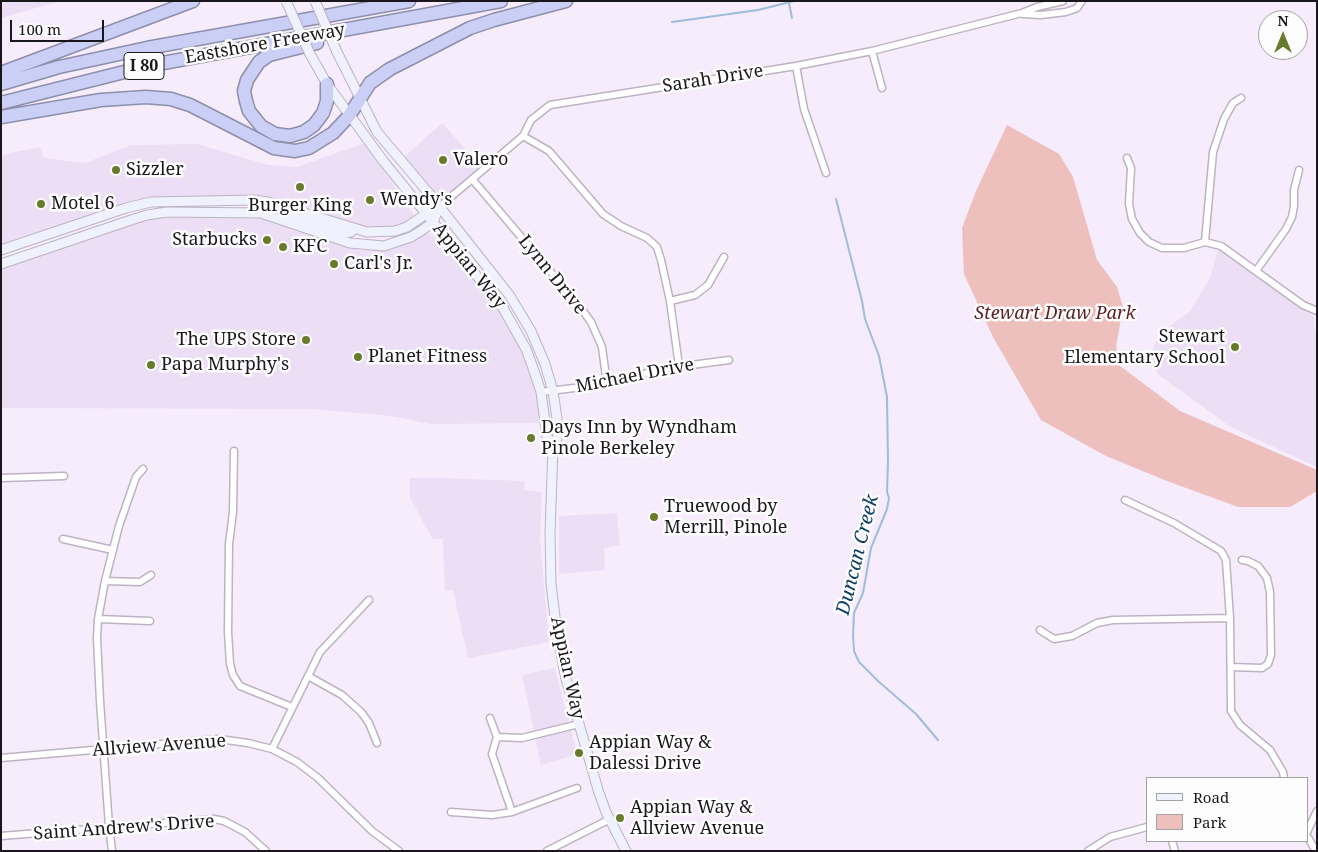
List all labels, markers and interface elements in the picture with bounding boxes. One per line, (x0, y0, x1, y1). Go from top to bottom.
scale bar (12, 10, 106, 42)
north arrow (1258, 10, 1308, 60)
text: N (1277, 11, 1289, 30)
text: 100 m (18, 19, 61, 39)
street label: Eastshore Freeway (183, 19, 347, 69)
road number: I 80 (124, 52, 164, 80)
street label: Sarah Drive (661, 60, 765, 98)
place label: Valero (453, 149, 508, 171)
marker: Valero (437, 154, 449, 166)
place label: Sizzler (126, 159, 184, 181)
marker: Sizzler (110, 164, 122, 176)
marker: Burger King (294, 181, 306, 193)
place label: Wendy's (380, 189, 452, 211)
place label: Motel 6 (51, 193, 115, 215)
marker: Wendy's (364, 194, 376, 206)
place label: Burger King (248, 195, 352, 217)
marker: Motel 6 (35, 198, 47, 210)
street label: Appian Way (428, 219, 510, 313)
place label: Starbucks (172, 229, 257, 251)
street label: Lynn Drive (513, 231, 591, 319)
marker: Starbucks (261, 234, 273, 246)
place label: KFC (293, 236, 327, 258)
marker: KFC (277, 241, 289, 253)
place label: Carl's Jr. (344, 253, 413, 275)
marker: Carl's Jr. (328, 258, 340, 270)
park label: Stewart Draw Park (974, 303, 1136, 325)
place label: Stewart Elementary School (1064, 326, 1225, 368)
place label: The UPS Store (176, 329, 296, 351)
marker: The UPS Store (300, 334, 312, 346)
marker: Stewart Elementary School (1229, 341, 1241, 353)
place label: Planet Fitness (368, 346, 487, 368)
marker: Planet Fitness (352, 351, 364, 363)
place label: Papa Murphy's (161, 354, 289, 376)
street label: Michael Drive (574, 354, 696, 398)
marker: Papa Murphy's (145, 359, 157, 371)
place label: Days Inn by Wyndham Pinole Berkeley (541, 417, 737, 459)
marker: Days Inn by Wyndham Pinole Berkeley (525, 432, 537, 444)
water label: Duncan Creek (832, 493, 884, 617)
place label: Truewood by Merrill, Pinole (664, 496, 787, 538)
marker: Truewood by Merrill, Pinole (648, 511, 660, 523)
street label: Appian Way (546, 615, 588, 721)
street label: Allview Avenue (91, 731, 227, 761)
place label: Appian Way & Dalessi Drive (589, 732, 712, 774)
marker: Appian Way & Dalessi Drive (573, 747, 585, 759)
legend (1146, 777, 1308, 842)
text: Road (1193, 787, 1229, 807)
place label: Appian Way & Allview Avenue (630, 797, 764, 840)
street label: Saint Andrew's Drive (33, 811, 215, 845)
marker: Appian Way & Allview Avenue (614, 812, 626, 824)
text: Park (1193, 812, 1226, 832)

